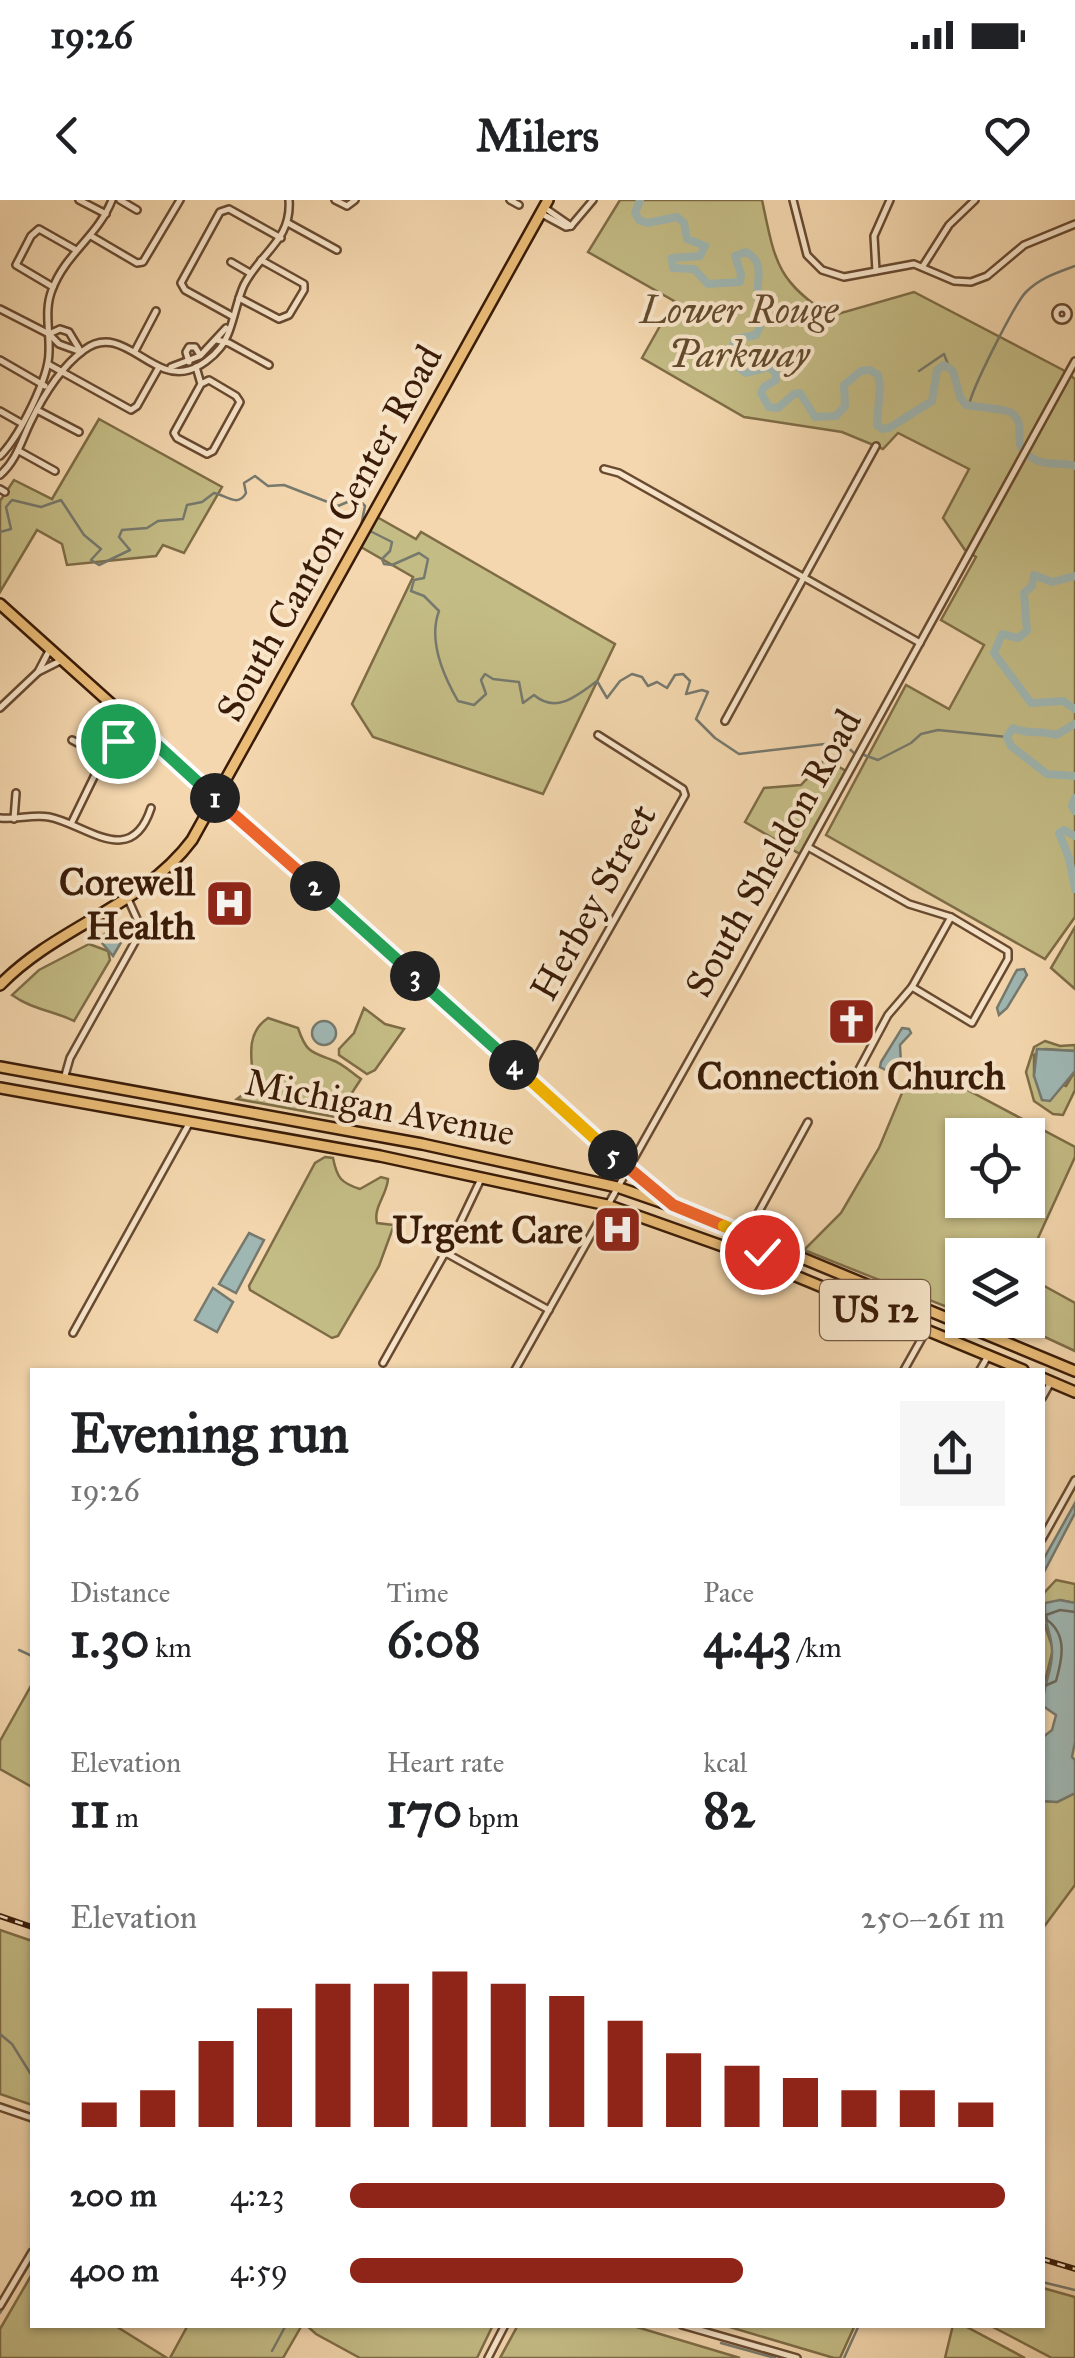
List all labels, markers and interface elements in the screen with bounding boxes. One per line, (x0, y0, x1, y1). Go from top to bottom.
text: 19:26 (50, 12, 133, 58)
icon: back (40, 108, 95, 163)
text: Milers (476, 108, 599, 163)
icon: heart (980, 108, 1035, 163)
park label: Lower Rouge Parkway (638, 287, 839, 377)
street label: South Canton Center Road (206, 337, 452, 729)
pin (76, 699, 161, 784)
street label: South Sheldon Road (675, 701, 871, 1005)
icon: arrive (91, 714, 146, 769)
pin: 1 (190, 773, 240, 823)
text: 1 (209, 780, 221, 815)
street label: Herbey Street (520, 796, 666, 1008)
place label: Corewell Health (59, 859, 196, 949)
pin: 2 (290, 861, 340, 911)
text: 2 (308, 868, 322, 903)
hospital icon: Corewell Health (204, 878, 256, 930)
pin: 3 (390, 951, 440, 1001)
text: 3 (409, 958, 421, 993)
church icon: Connection Church (825, 996, 877, 1048)
pin: 4 (489, 1040, 539, 1090)
text: 4 (506, 1047, 522, 1082)
place label: Connection Church (697, 1053, 1006, 1099)
street label: Michigan Avenue (241, 1058, 519, 1156)
map controls (945, 1118, 1045, 1338)
button: locate (945, 1118, 1045, 1218)
pin: 5 (588, 1130, 638, 1180)
text: 5 (606, 1137, 620, 1172)
hospital icon: Urgent Care (592, 1204, 644, 1256)
place label: Urgent Care (392, 1207, 583, 1253)
pin (720, 1210, 805, 1295)
icon: check (735, 1225, 790, 1280)
button: layers (945, 1238, 1045, 1338)
road number: US 12 (820, 1280, 930, 1340)
text: Evening run (70, 1400, 349, 1467)
button: share (900, 1401, 1005, 1506)
text: 19:26 (70, 1471, 140, 1510)
text: Distance (70, 1575, 170, 1610)
text: Time (387, 1575, 449, 1610)
text: Pace (703, 1575, 754, 1610)
text: 1.30 (70, 1610, 149, 1671)
text: 6:08 (387, 1610, 481, 1671)
text: 4:43 (703, 1610, 792, 1671)
text: km (149, 1630, 192, 1665)
text: /km (792, 1630, 842, 1665)
text: Elevation (70, 1745, 181, 1780)
text: Heart rate (387, 1745, 504, 1780)
text: kcal (703, 1745, 747, 1780)
text: 11 (70, 1780, 110, 1841)
text: 170 (387, 1780, 462, 1841)
text: 82 (703, 1780, 755, 1841)
text: m (110, 1800, 139, 1835)
text: bpm (462, 1800, 519, 1835)
text: Elevation (70, 1898, 197, 1937)
text: 250–261 m (861, 1898, 1005, 1937)
text: 200 m (70, 2176, 157, 2215)
text: 4:23 (230, 2176, 284, 2215)
text: 400 m (70, 2251, 159, 2290)
text: 4:59 (230, 2251, 288, 2290)

